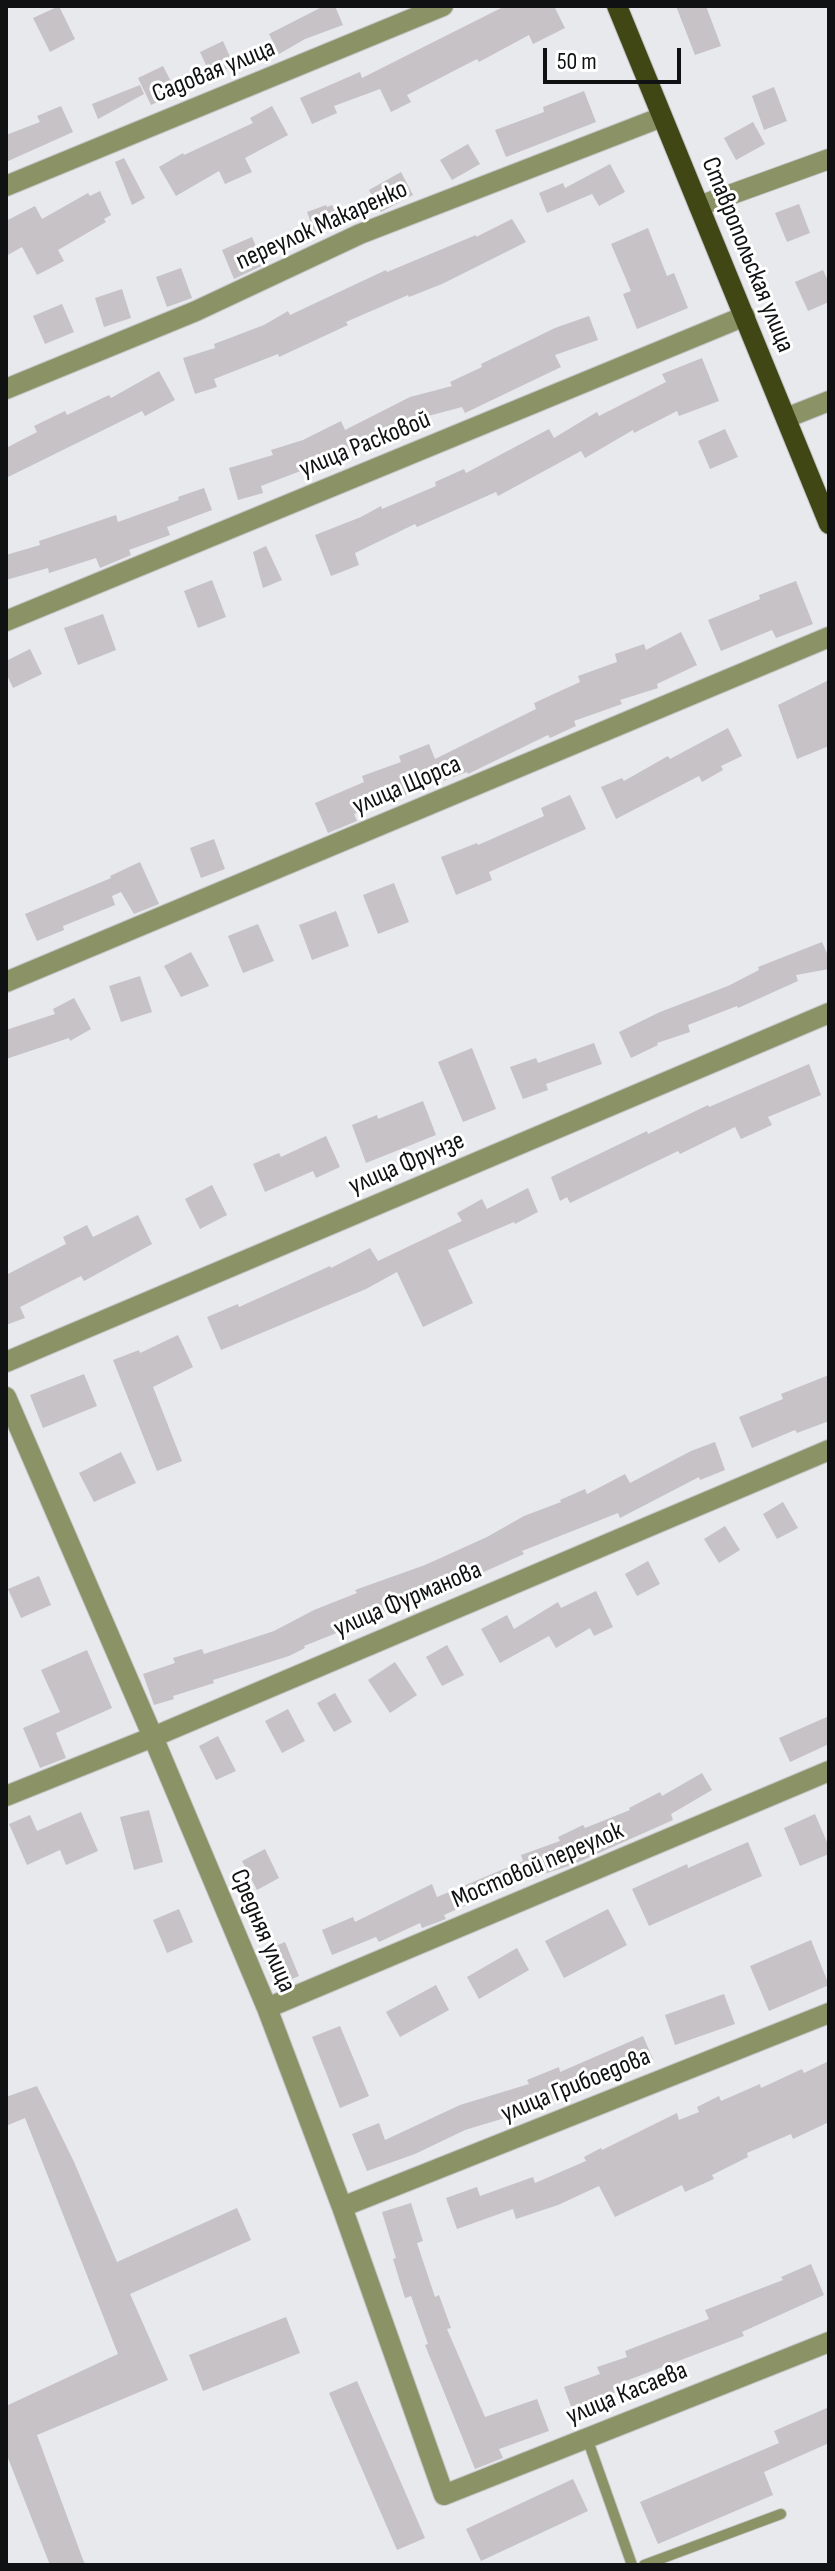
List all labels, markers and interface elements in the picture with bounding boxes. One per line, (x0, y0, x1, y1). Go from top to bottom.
scale bar (547, 32, 685, 82)
street label: Садовая улица (148, 33, 280, 111)
text: 50 m (557, 47, 597, 76)
street label: Ставропольская улица (694, 153, 800, 357)
street label: переулок Макаренко (232, 174, 412, 278)
street label: улица Расковой (295, 405, 435, 485)
street label: улица Щорса (348, 749, 466, 823)
street label: улица Фрунзе (344, 1126, 470, 1202)
street label: улица Фурманова (329, 1555, 487, 1645)
street label: Мостовой переулок (448, 1816, 628, 1916)
street label: Средняя улица (222, 1865, 302, 1997)
street label: улица Грибоедова (497, 2042, 655, 2130)
street label: улица Касаева (562, 2356, 692, 2432)

